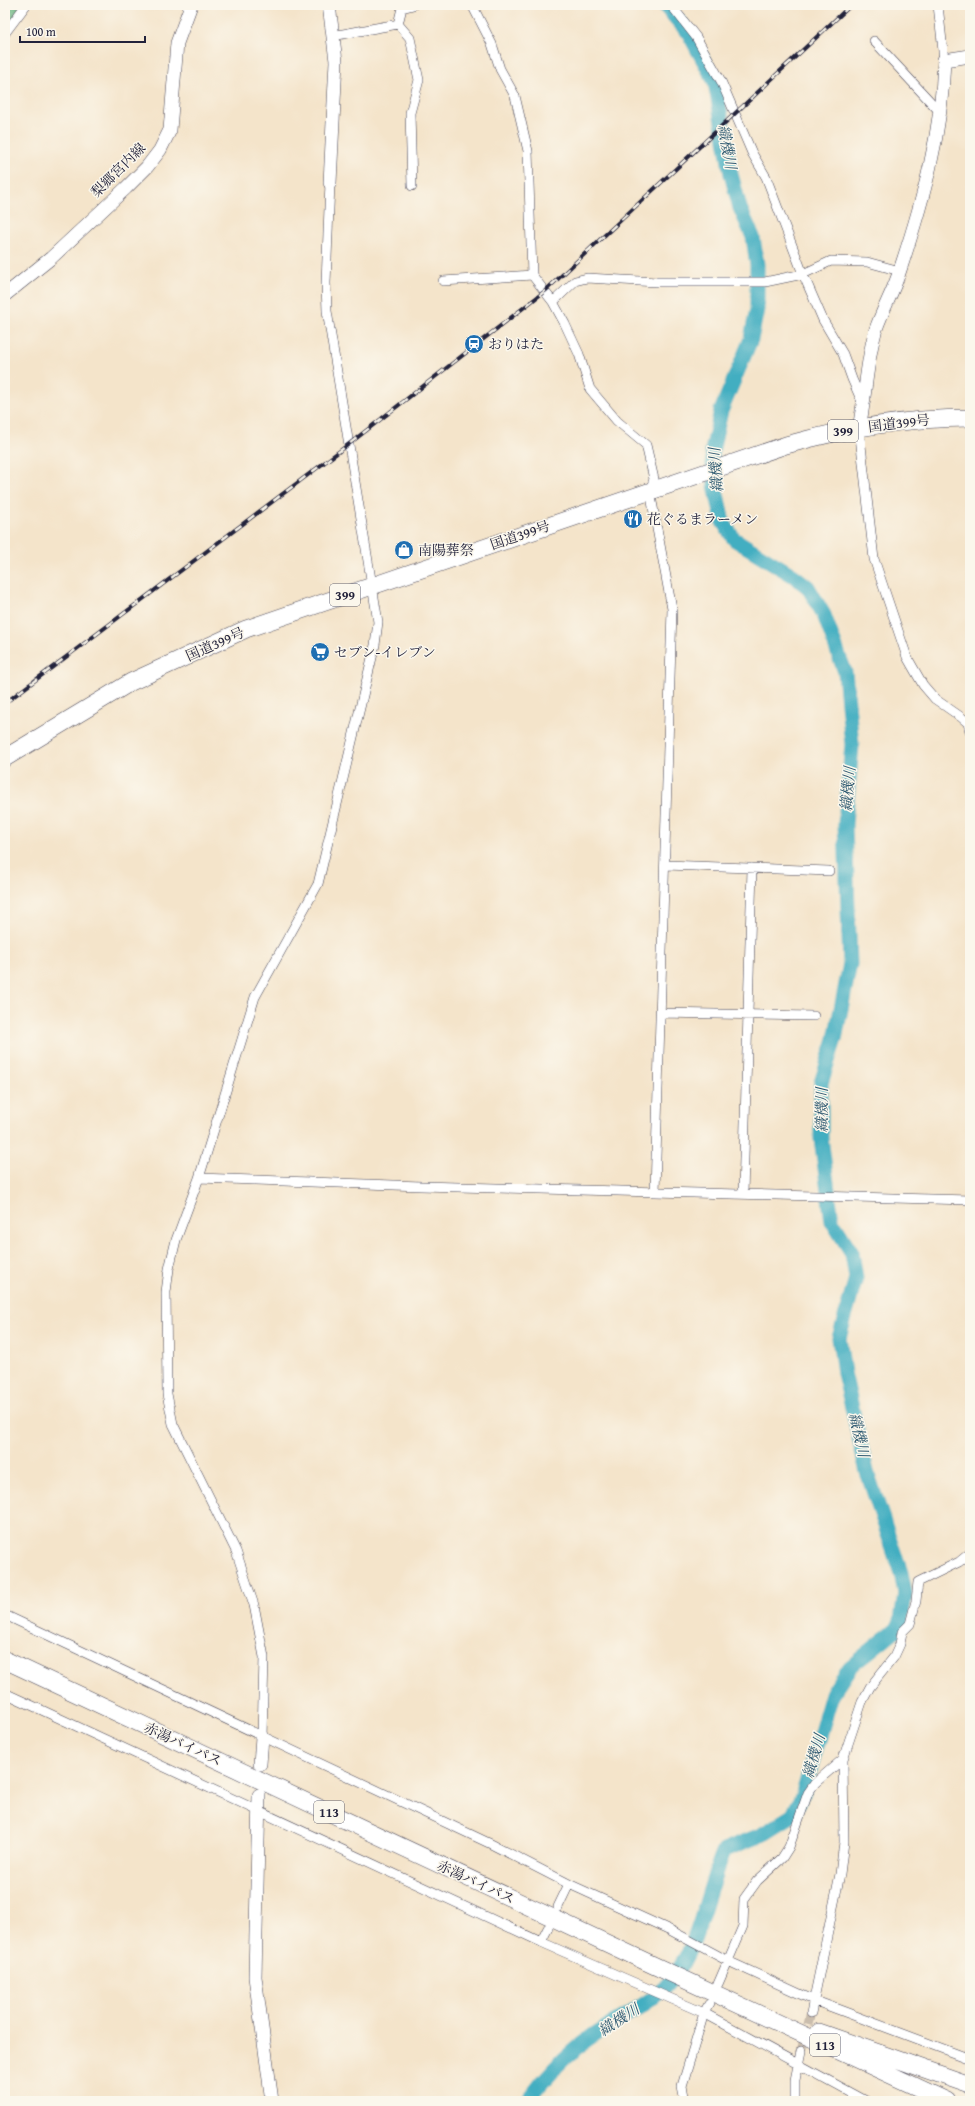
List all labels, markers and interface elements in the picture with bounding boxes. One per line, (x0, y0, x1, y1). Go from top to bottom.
scale bar (20, 18, 145, 44)
text: 100 m (26, 23, 56, 40)
water label: 織機川 (713, 123, 742, 173)
street label: 梨郷宮内線 (86, 138, 150, 202)
station icon: おりはた (463, 333, 485, 355)
place label: おりはた (488, 334, 544, 354)
street label: 国道399号 (867, 409, 931, 437)
road number: 399 (828, 420, 858, 442)
water label: 織機川 (703, 445, 728, 493)
restaurant icon: 花ぐるまラーメン (622, 508, 644, 530)
place label: 花ぐるまラーメン (647, 509, 758, 529)
street label: 国道399号 (487, 515, 553, 555)
shop icon: 南陽葬祭 (393, 539, 415, 561)
place label: 南陽葬祭 (418, 540, 474, 560)
road number: 399 (330, 584, 360, 606)
street label: 国道399号 (183, 622, 247, 666)
supermarket icon: セブン-イレブン (309, 641, 331, 663)
place label: セブン-イレブン (334, 642, 436, 662)
water label: 織機川 (835, 764, 860, 812)
water label: 織機川 (811, 1086, 832, 1133)
water label: 織機川 (844, 1411, 875, 1461)
street label: 赤湯バイパス (141, 1717, 225, 1771)
water label: 織機川 (797, 1729, 830, 1780)
road number: 113 (314, 1801, 344, 1823)
street label: 赤湯バイパス (434, 1855, 518, 1909)
water label: 織機川 (594, 1997, 645, 2041)
road number: 113 (810, 2034, 840, 2056)

